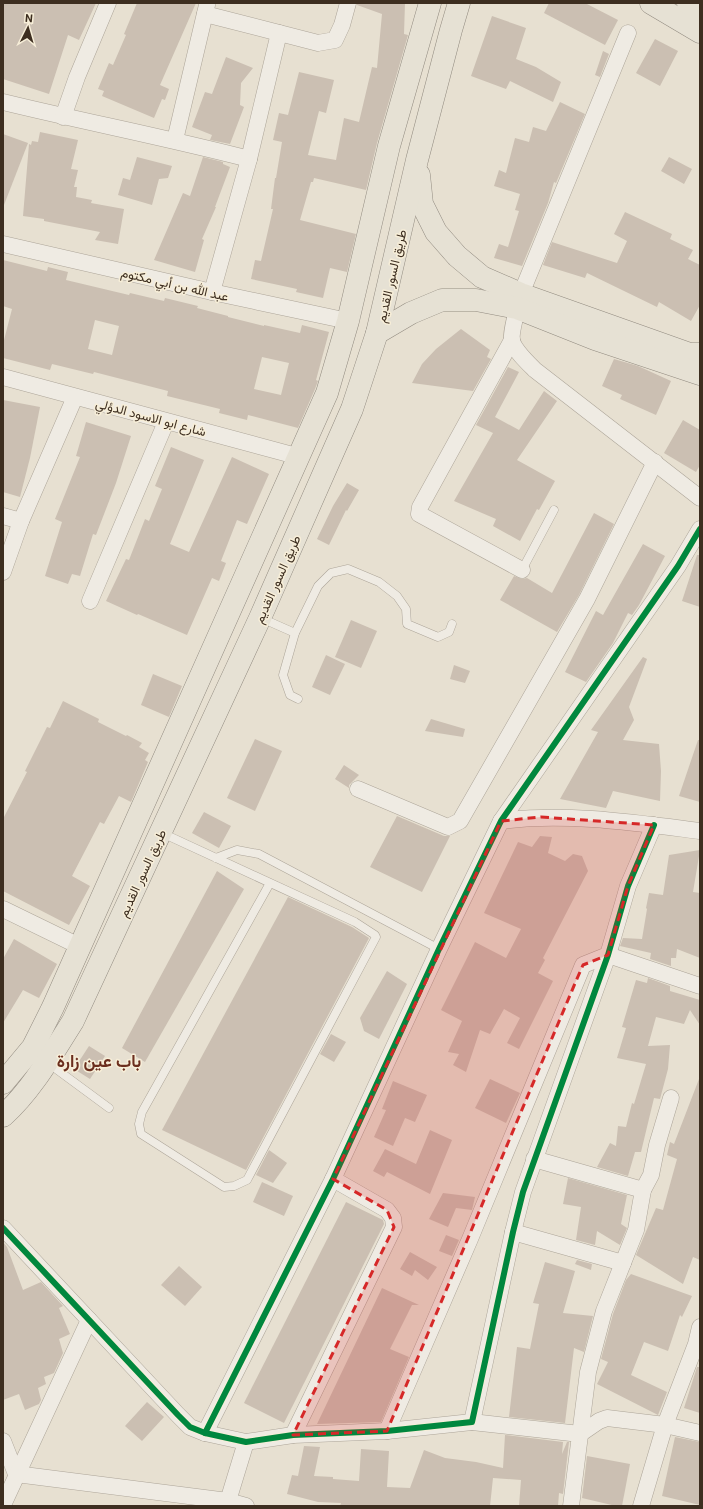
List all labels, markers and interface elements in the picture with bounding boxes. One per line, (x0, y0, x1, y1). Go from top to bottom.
north arrow (8, 8, 48, 48)
text: N (24, 11, 34, 28)
street label: طريق السور القديم (373, 228, 413, 325)
street label: عبد الله بن أبي مكتوم (119, 264, 231, 308)
street label: شارع ابو الاسود الدؤلي (93, 395, 208, 443)
street label: طريق السور القديم (250, 532, 307, 627)
street label: طريق السور القديم (115, 827, 173, 921)
district label: باب عين زارة (57, 1050, 141, 1076)

